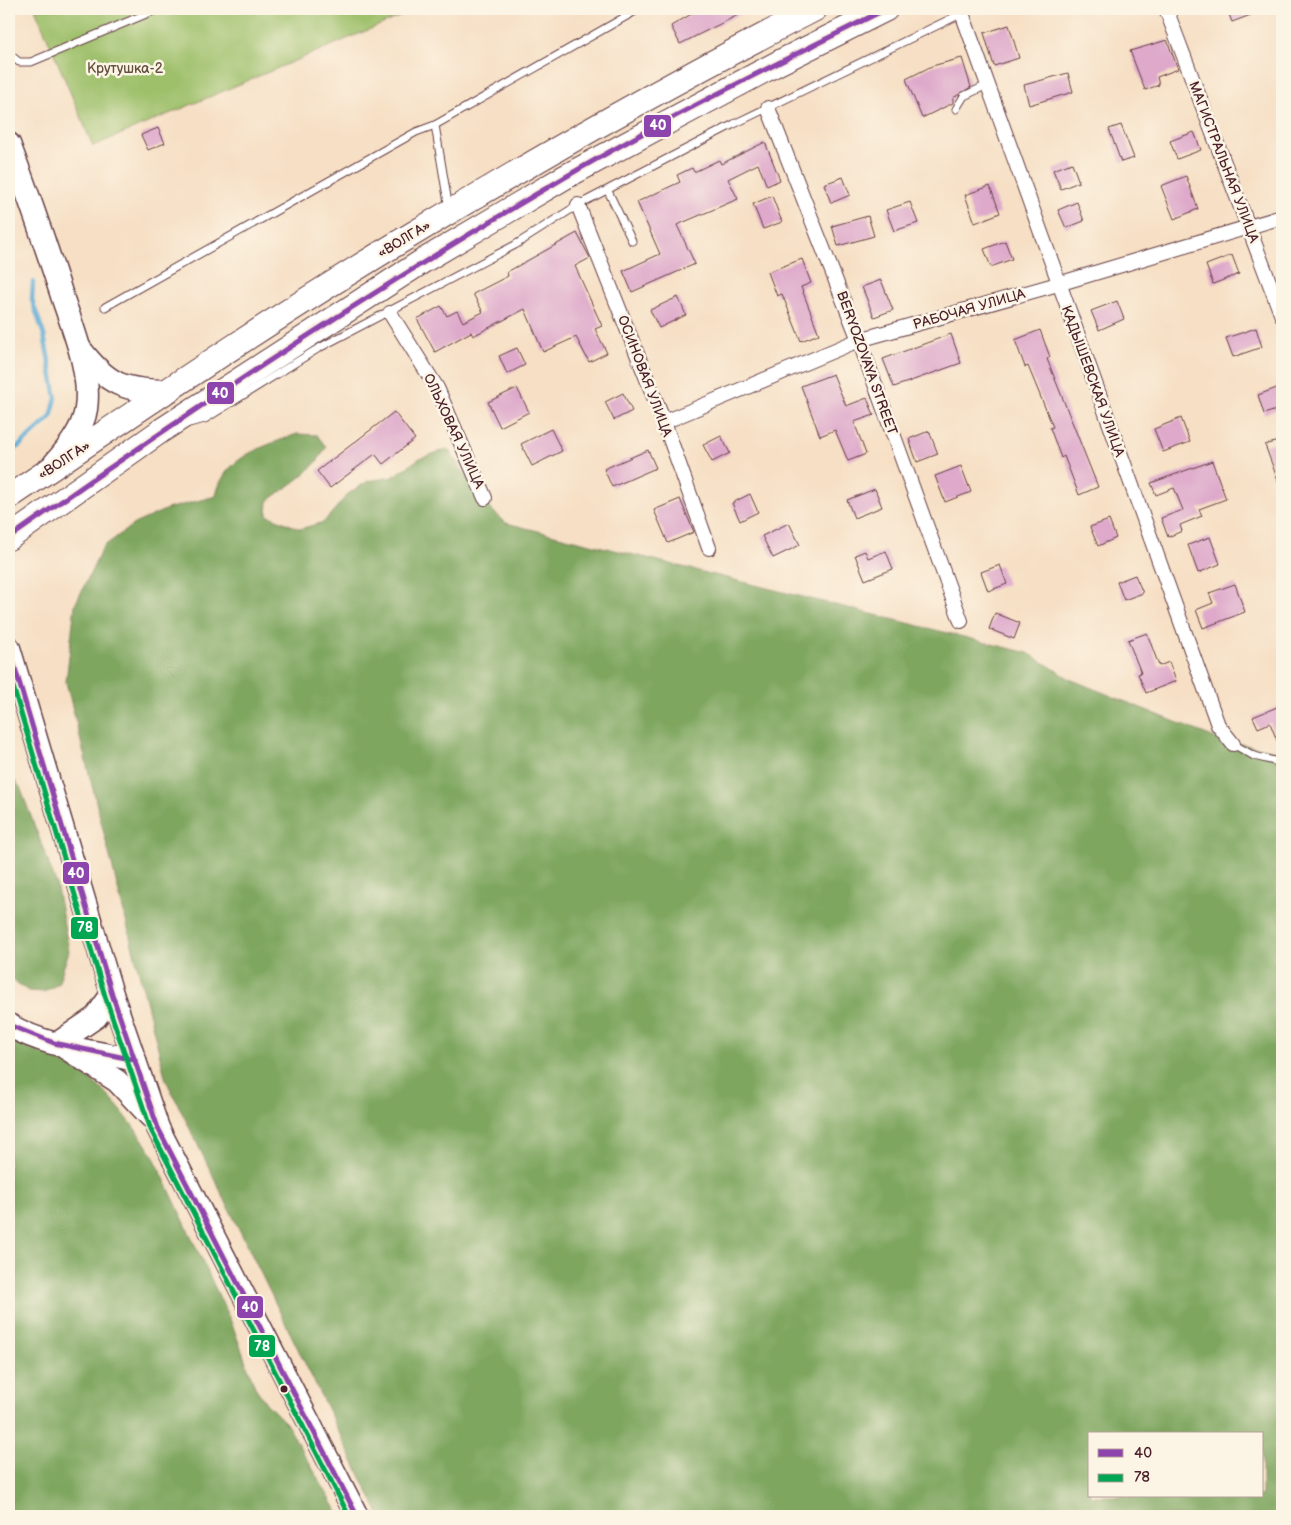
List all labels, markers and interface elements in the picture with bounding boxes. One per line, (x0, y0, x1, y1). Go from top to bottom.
park label: Крутушка-2 (87, 60, 164, 77)
street label: МАГИСТРАЛЬНАЯ УЛИЦА (1185, 79, 1263, 246)
line badge: 40 (643, 114, 672, 138)
text: 40 (650, 117, 667, 134)
street label: «ВОЛГА» (374, 216, 434, 261)
street label: РАБОЧАЯ УЛИЦА (911, 285, 1028, 333)
street label: BERYOZOVAYA STREET (833, 289, 901, 438)
street label: КАДЫШЕВСКАЯ УЛИЦА (1058, 303, 1128, 459)
street label: ОСИНОВАЯ УЛИЦА (614, 313, 676, 440)
street label: ОЛЬХОВАЯ УЛИЦА (420, 371, 488, 492)
line badge: 40 (206, 381, 235, 405)
text: 40 (212, 385, 229, 402)
street label: «ВОЛГА» (35, 437, 94, 483)
line badge: 40 (62, 861, 90, 885)
text: 40 (68, 865, 85, 882)
line badge: 78 (70, 916, 99, 940)
text: 78 (77, 919, 93, 936)
line badge: 40 (236, 1295, 264, 1319)
text: 40 (242, 1299, 259, 1316)
line badge: 78 (248, 1334, 276, 1358)
text: 78 (254, 1338, 270, 1355)
unlabelled marker (279, 1384, 289, 1394)
legend (1088, 1432, 1264, 1498)
text: 40 (1134, 1444, 1152, 1463)
text: 78 (1134, 1468, 1150, 1487)

